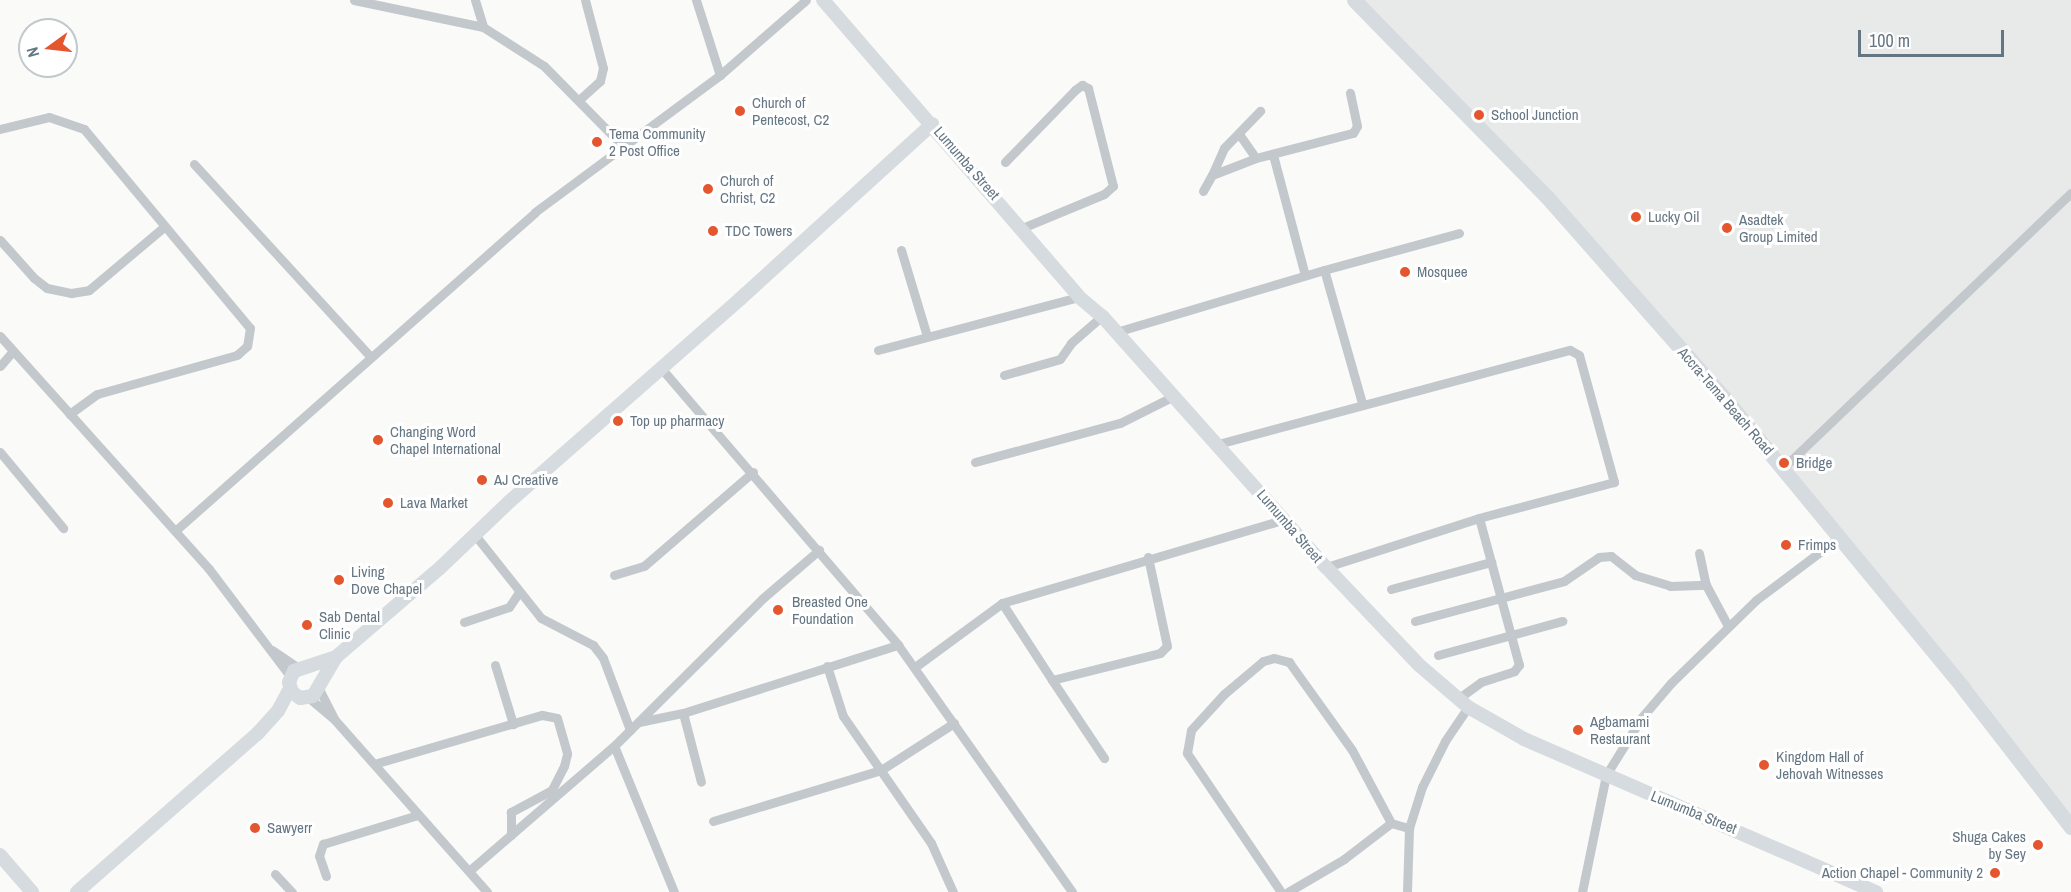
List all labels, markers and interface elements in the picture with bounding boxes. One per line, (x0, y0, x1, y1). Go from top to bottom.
north arrow (18, 18, 78, 78)
scale bar (1861, 18, 2006, 56)
text: 100 m (1869, 28, 1910, 53)
text: N (21, 45, 44, 60)
place label: Church of Pentecost, C2 (752, 93, 829, 128)
marker: Church of Pentecost, C2 (733, 104, 747, 118)
place label: School Junction (1491, 106, 1579, 124)
marker: School Junction (1472, 108, 1486, 122)
street label: Lumumba Street (930, 123, 1004, 203)
place label: Tema Community 2 Post Office (609, 124, 705, 159)
marker: Tema Community 2 Post Office (590, 135, 604, 149)
place label: Church of Christ, C2 (720, 171, 775, 206)
marker: Church of Christ, C2 (701, 182, 715, 196)
place label: Lucky Oil (1648, 208, 1699, 226)
marker: Lucky Oil (1629, 210, 1643, 224)
place label: Asadtek Group Limited (1739, 210, 1818, 245)
marker: Asadtek Group Limited (1720, 221, 1734, 235)
place label: TDC Towers (725, 222, 793, 240)
marker: TDC Towers (706, 224, 720, 238)
place label: Mosquee (1417, 263, 1468, 281)
marker: Mosquee (1398, 265, 1412, 279)
street label: Accra-Tema Beach Road (1674, 344, 1778, 458)
place label: Top up pharmacy (630, 412, 724, 430)
marker: Top up pharmacy (611, 414, 625, 428)
place label: Changing Word Chapel International (390, 422, 501, 457)
marker: Changing Word Chapel International (371, 433, 385, 447)
place label: Bridge (1796, 454, 1832, 472)
marker: Bridge (1777, 456, 1791, 470)
place label: AJ Creative (494, 471, 558, 489)
marker: AJ Creative (475, 473, 489, 487)
street label: Lumumba Street (1253, 486, 1327, 566)
place label: Lava Market (400, 494, 468, 512)
marker: Lava Market (381, 496, 395, 510)
place label: Frimps (1798, 536, 1836, 554)
marker: Frimps (1779, 538, 1793, 552)
place label: Living Dove Chapel (351, 562, 422, 597)
marker: Living Dove Chapel (332, 573, 346, 587)
place label: Breasted One Foundation (792, 592, 868, 627)
marker: Breasted One Foundation (769, 601, 787, 619)
place label: Sab Dental Clinic (319, 607, 380, 642)
marker: Sab Dental Clinic (300, 618, 314, 632)
place label: Agbamami Restaurant (1590, 712, 1650, 747)
marker: Agbamami Restaurant (1571, 723, 1585, 737)
place label: Kingdom Hall of Jehovah Witnesses (1776, 747, 1883, 782)
marker: Kingdom Hall of Jehovah Witnesses (1757, 758, 1771, 772)
street label: Lumumba Street (1648, 787, 1740, 837)
place label: Sawyerr (267, 819, 312, 837)
marker: Sawyerr (248, 821, 262, 835)
place label: Shuga Cakes by Sey (1952, 827, 2026, 862)
marker: Shuga Cakes by Sey (2031, 838, 2045, 852)
place label: Action Chapel - Community 2 (1822, 864, 1983, 882)
marker: Action Chapel - Community 2 (1988, 866, 2002, 880)

